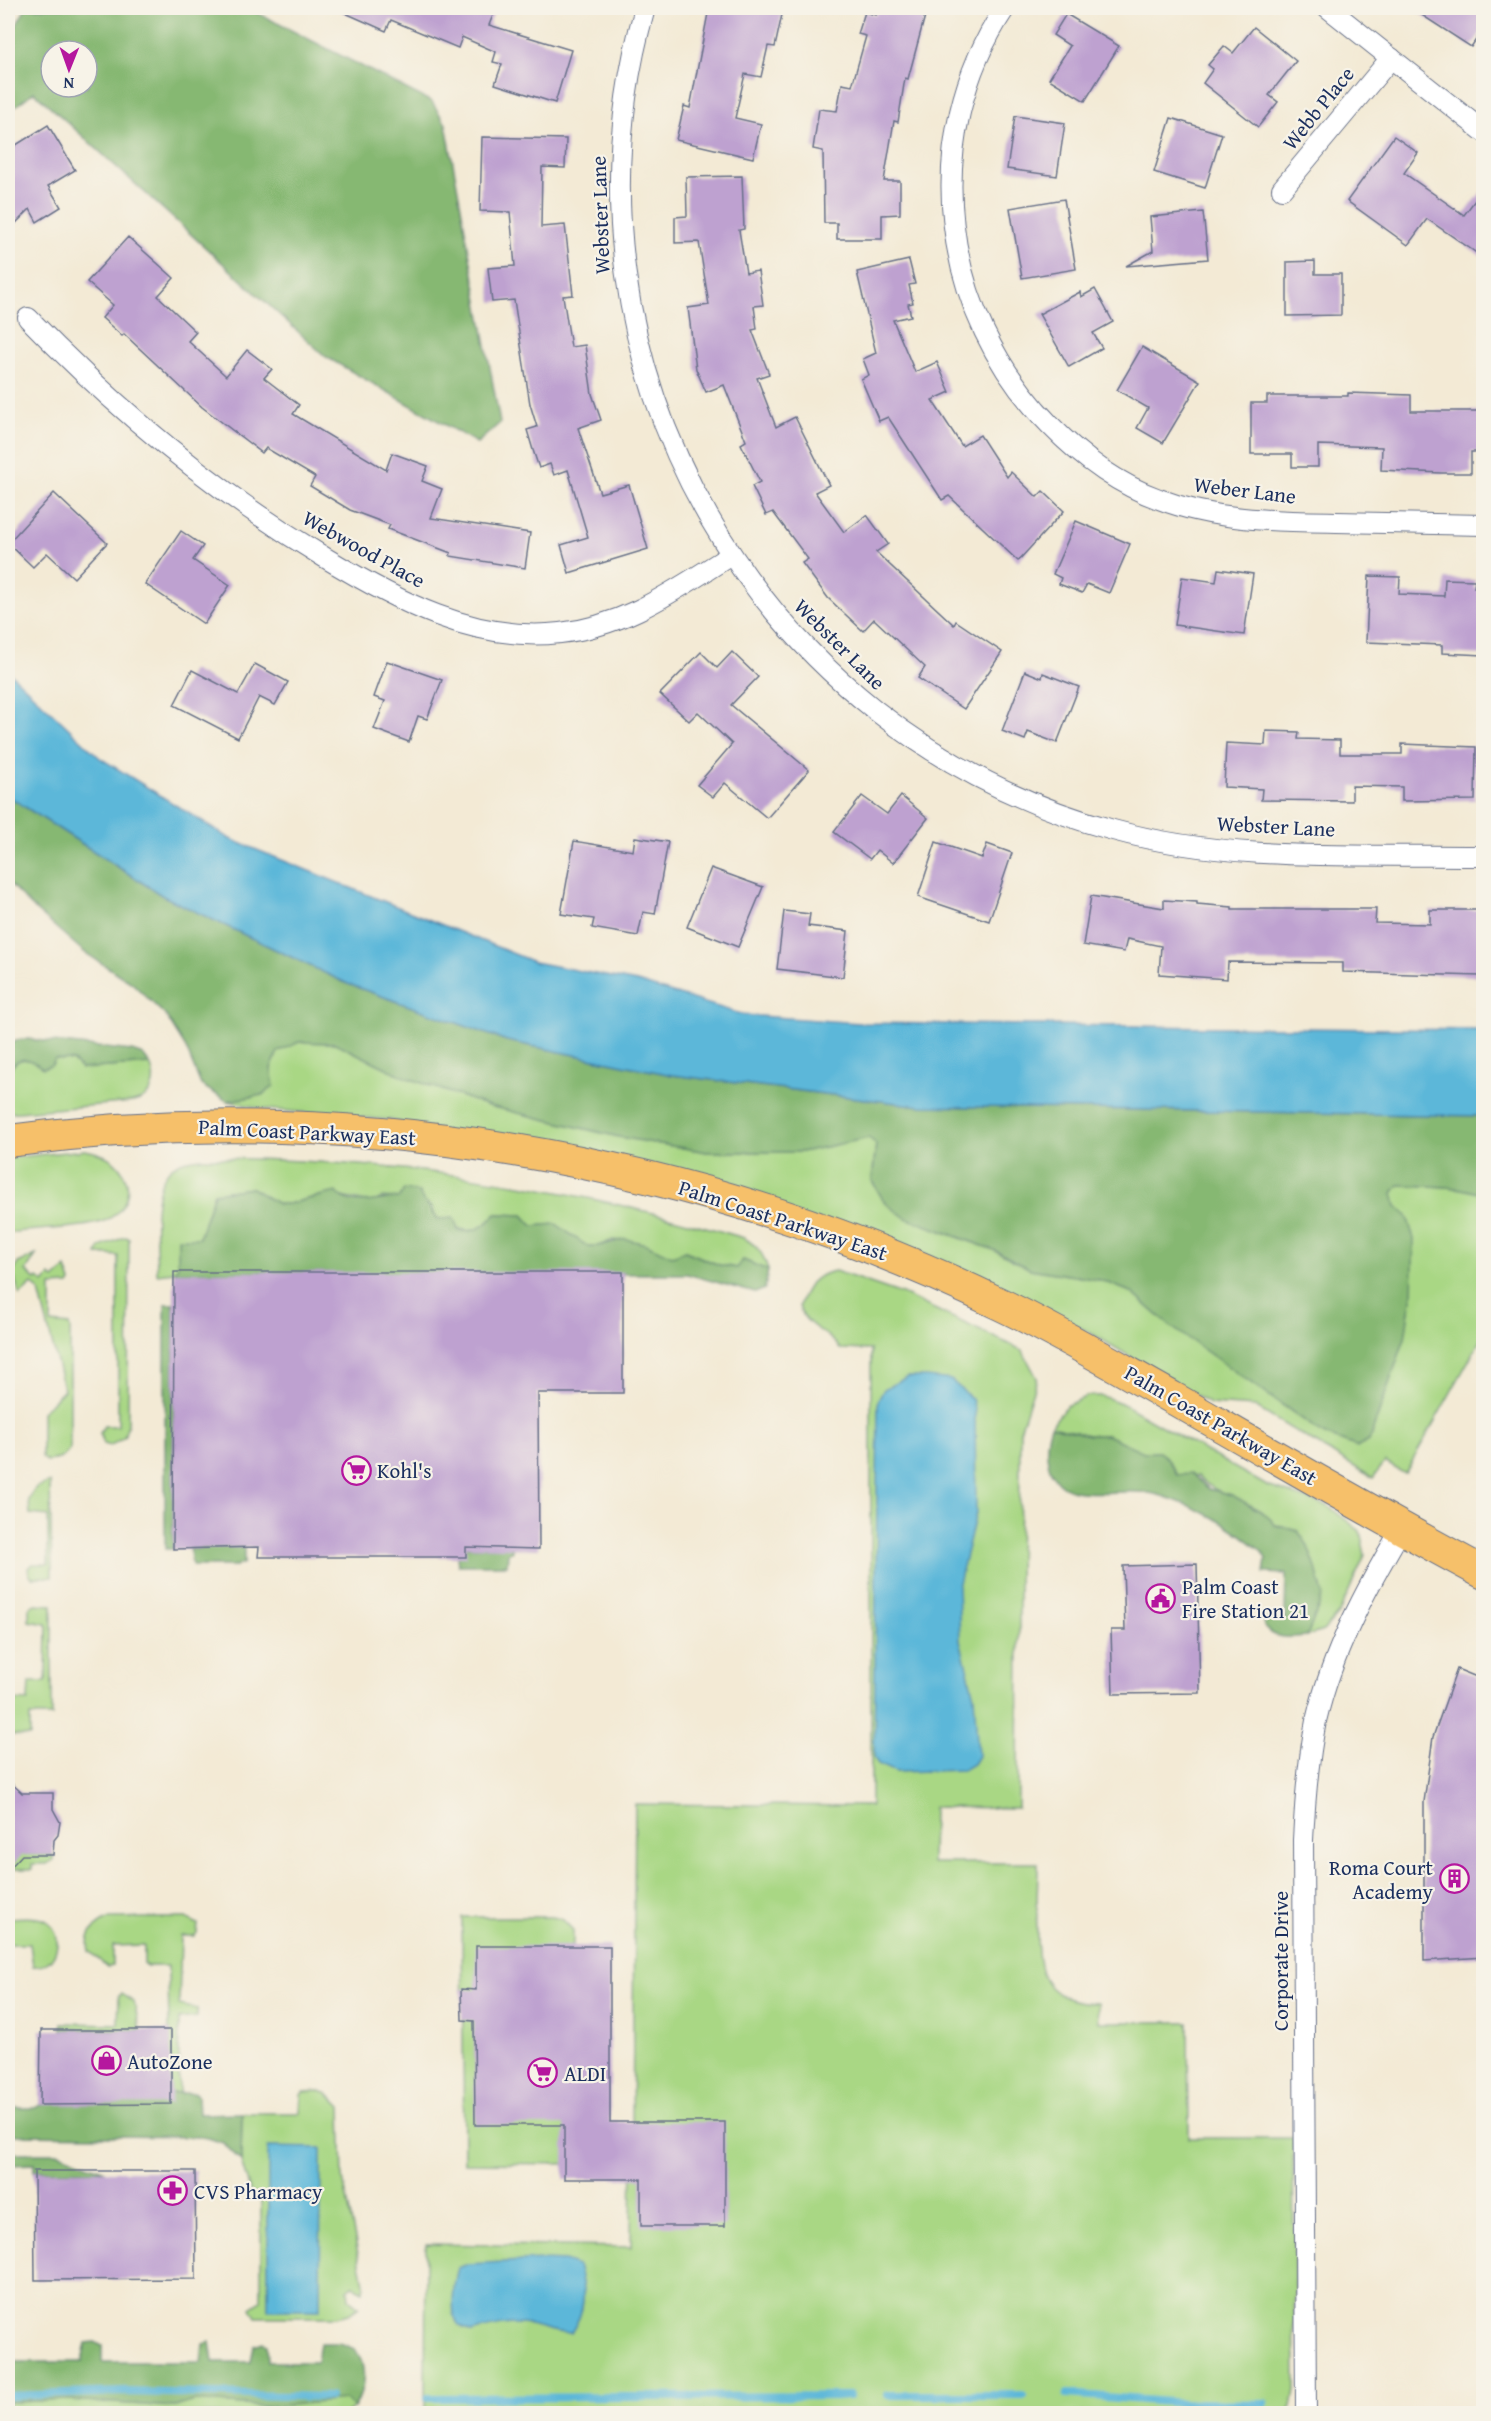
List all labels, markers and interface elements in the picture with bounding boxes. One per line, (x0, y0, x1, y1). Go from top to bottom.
north arrow (39, 39, 99, 99)
street label: Webb Place (1275, 59, 1361, 156)
text: N (63, 72, 74, 96)
street label: Webster Lane (582, 155, 618, 275)
street label: Weber Lane (1192, 468, 1298, 512)
street label: Webwood Place (297, 503, 431, 596)
street label: Webster Lane (787, 591, 893, 697)
street label: Webster Lane (1216, 807, 1336, 845)
street label: Palm Coast Parkway East (197, 1111, 417, 1153)
street label: Palm Coast Parkway East (675, 1172, 892, 1269)
street label: Palm Coast Parkway East (1119, 1357, 1324, 1493)
supermarket icon: Kohl's (340, 1454, 372, 1486)
place label: Kohl's (377, 1455, 432, 1486)
place label: Palm Coast Fire Station 21 (1182, 1571, 1309, 1626)
public building icon: Palm Coast Fire Station 21 (1145, 1582, 1177, 1614)
place label: Roma Court Academy (1329, 1852, 1434, 1907)
building icon: Roma Court Academy (1438, 1863, 1470, 1895)
street label: Corporate Drive (1265, 1891, 1296, 2031)
shop icon: AutoZone (90, 2045, 122, 2077)
place label: AutoZone (127, 2046, 213, 2077)
supermarket icon: ALDI (527, 2057, 559, 2089)
place label: ALDI (564, 2058, 606, 2089)
pharmacy icon: CVS Pharmacy (157, 2175, 189, 2207)
place label: CVS Pharmacy (194, 2176, 323, 2207)

